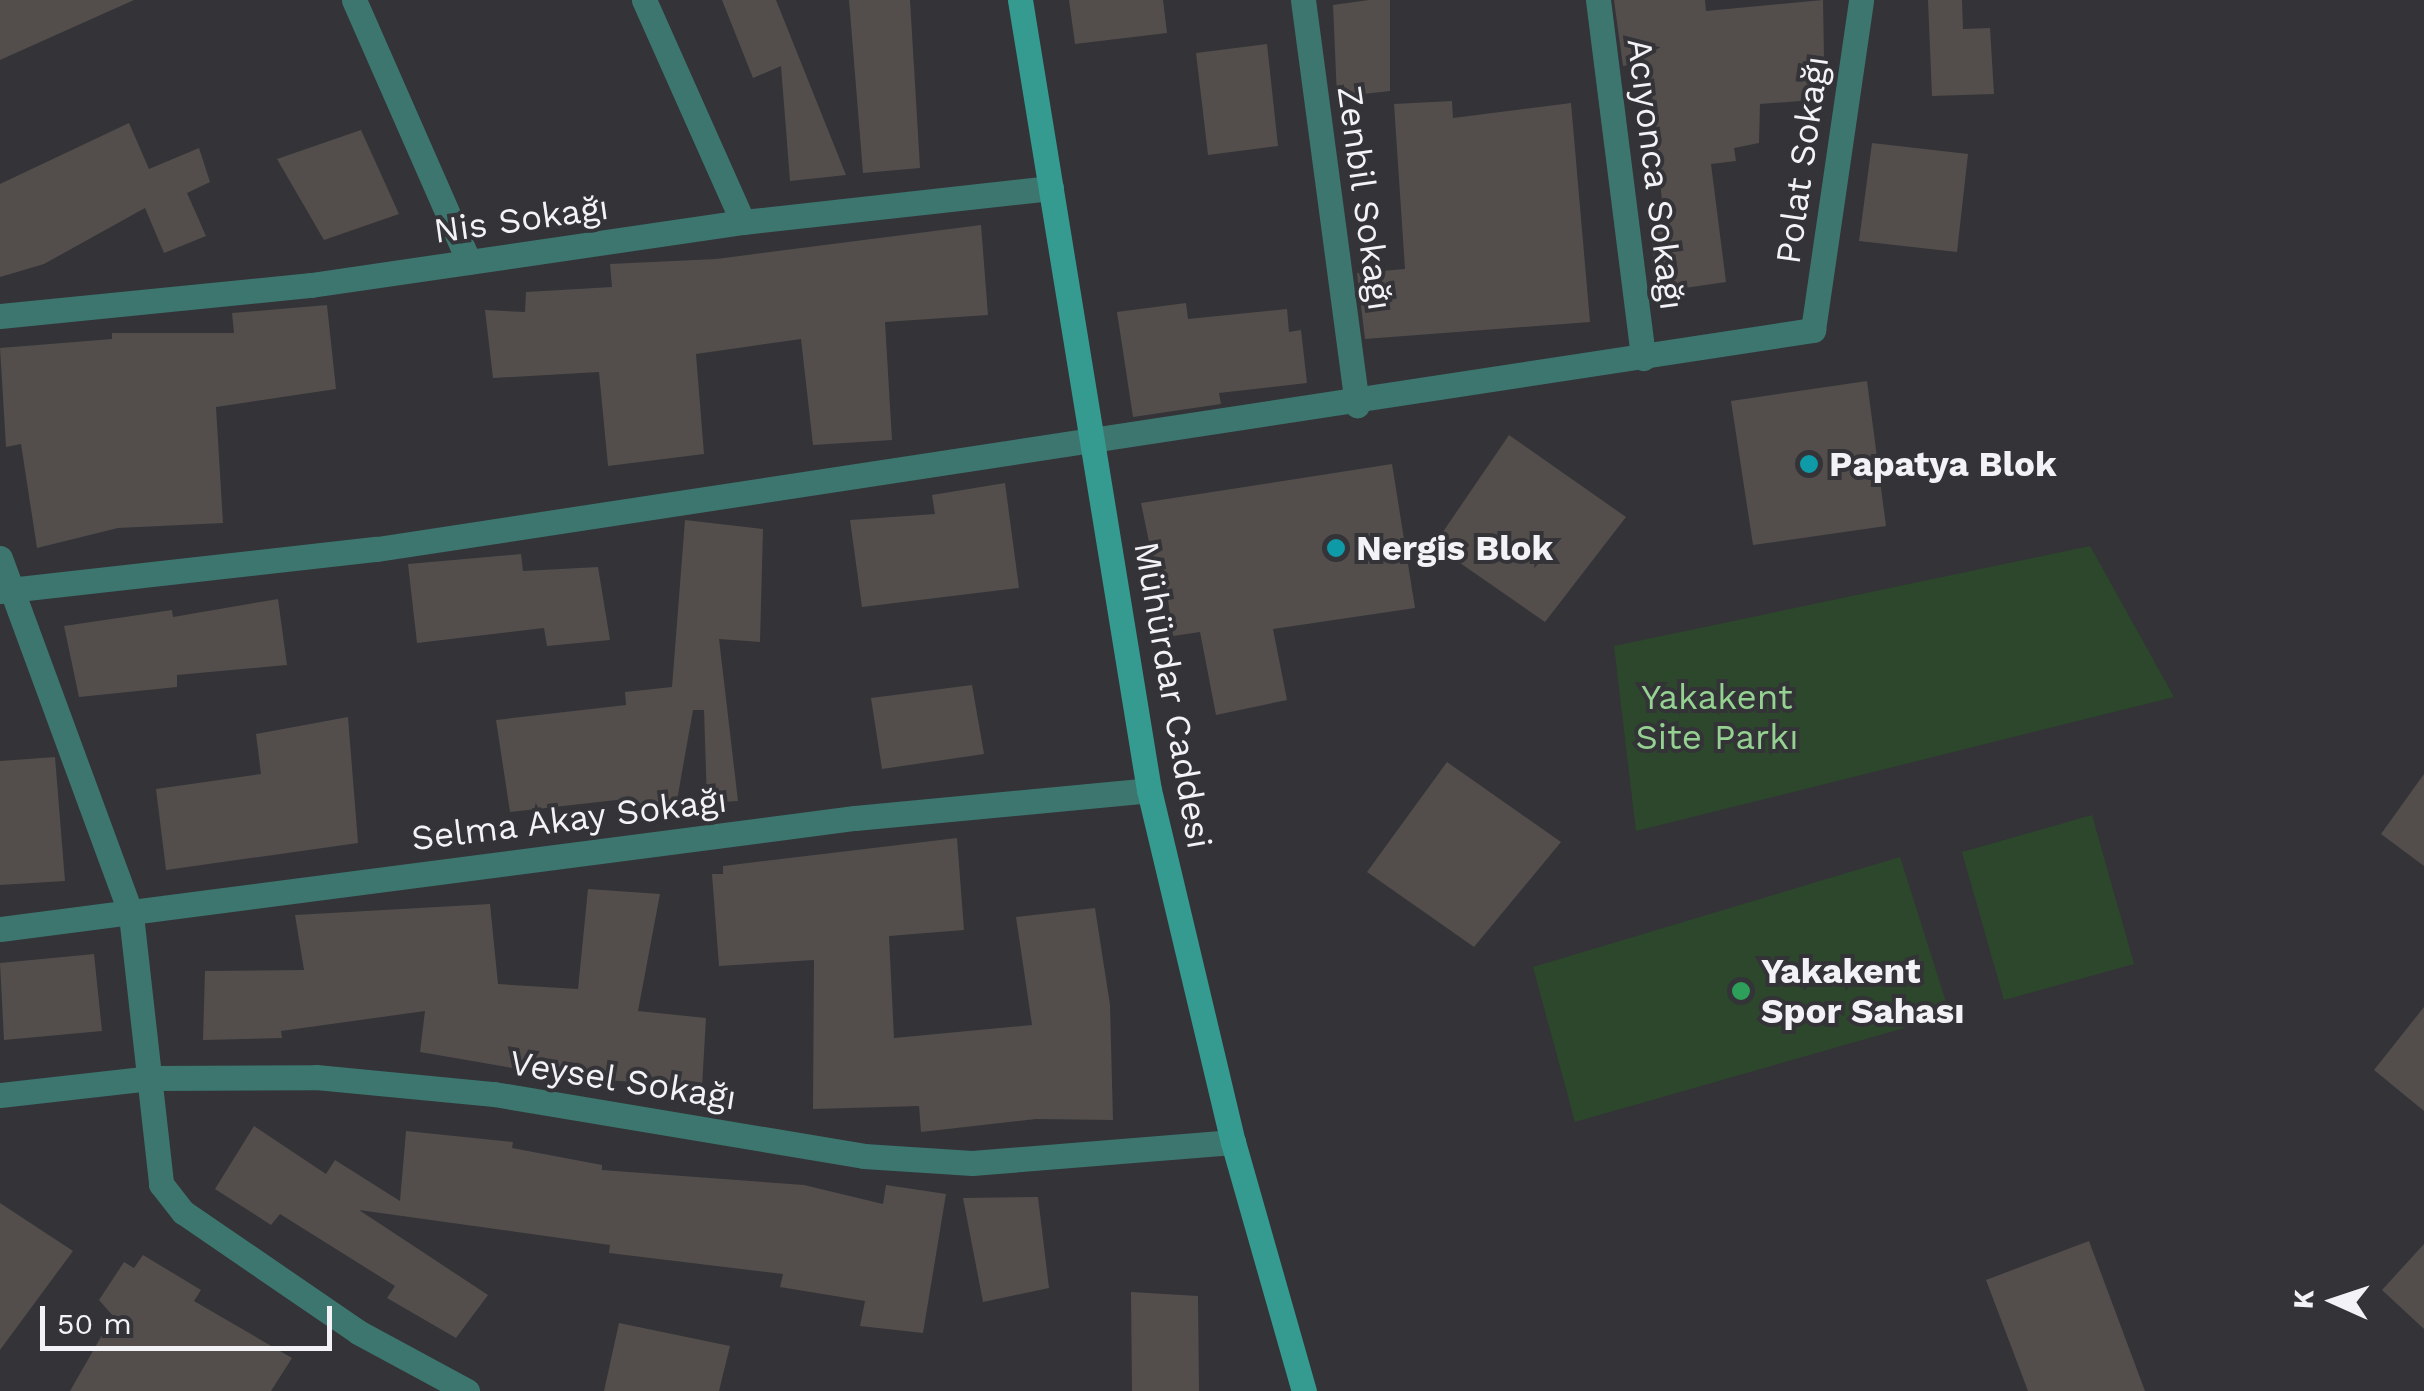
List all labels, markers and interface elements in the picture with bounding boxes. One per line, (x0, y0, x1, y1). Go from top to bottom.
street label: Acıyonca Sokağı (1618, 35, 1694, 313)
street label: Polat Sokağı (1767, 54, 1837, 266)
street label: Zenbil Sokağı (1328, 82, 1402, 314)
street label: Nis Sokağı (431, 186, 611, 252)
place label: Papatya Blok (1829, 443, 2057, 485)
marker: Papatya Blok (1798, 453, 1820, 475)
place label: Nergis Blok (1356, 527, 1553, 569)
marker: Nergis Blok (1325, 537, 1347, 559)
street label: Mühürdar Caddesi (1125, 538, 1221, 852)
park label: Yakakent Site Parkı (1636, 676, 1798, 758)
street label: Selma Akay Sokağı (407, 779, 731, 859)
place label: Yakakent Spor Sahası (1761, 950, 1965, 1032)
marker: Yakakent Spor Sahası (1730, 980, 1752, 1002)
street label: Veysel Sokağı (506, 1041, 740, 1119)
north arrow (2284, 1251, 2384, 1351)
scale bar (45, 1286, 338, 1348)
text: K (2287, 1289, 2321, 1310)
text: 50 m (57, 1306, 132, 1341)

